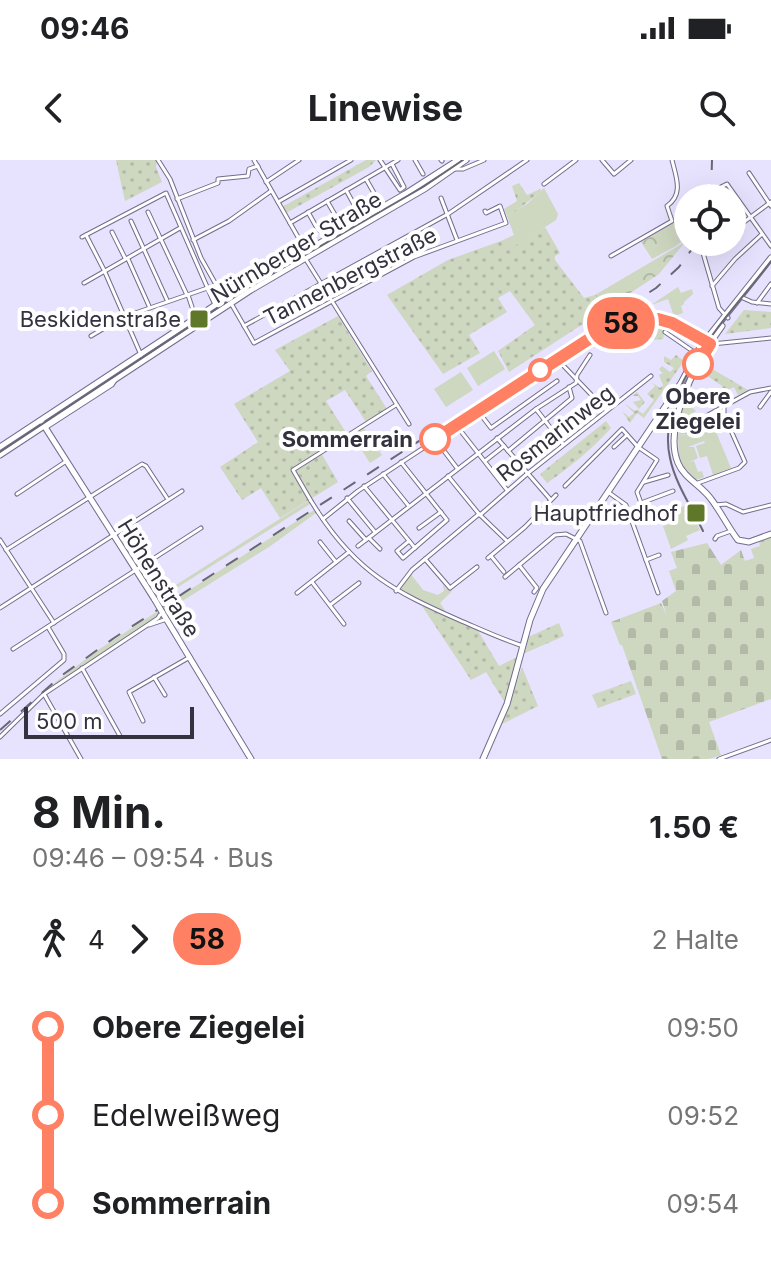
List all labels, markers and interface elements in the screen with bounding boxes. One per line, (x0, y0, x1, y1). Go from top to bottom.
text: 09:46 (40, 10, 130, 46)
icon: back (32, 86, 76, 130)
text: Linewise (308, 86, 463, 130)
icon: search (695, 86, 739, 130)
map controls (674, 184, 746, 256)
button: locate (674, 184, 746, 256)
street label: Nürnberger Straße (206, 186, 386, 308)
street label: Tannenbergstraße (259, 221, 441, 331)
line badge: 58 (585, 297, 657, 349)
place label: Beskidenstraße (20, 306, 181, 332)
text: 58 (603, 306, 639, 340)
marker: Beskidenstraße (188, 308, 210, 330)
marker: Obere Ziegelei (683, 349, 713, 379)
unlabelled marker (529, 359, 551, 381)
street label: Rosmarinweg (491, 379, 619, 487)
place label: Obere Ziegelei (655, 383, 741, 434)
marker: Sommerrain (420, 424, 450, 454)
place label: Sommerrain (282, 426, 413, 452)
place label: Hauptfriedhof (533, 500, 678, 526)
marker: Hauptfriedhof (685, 502, 707, 524)
street label: Höhenstraße (112, 514, 206, 642)
scale bar (24, 703, 194, 739)
text: 500 m (36, 708, 103, 734)
text: 8 Min. (32, 785, 166, 839)
text: 1.50 € (649, 809, 739, 845)
text: 09:46 – 09:54 · Bus (32, 842, 273, 873)
icon: walk (32, 917, 76, 961)
icon: forward (117, 917, 161, 961)
text: 58 (189, 922, 225, 956)
text: 4 (88, 924, 105, 955)
text: 2 Halte (652, 924, 739, 955)
text: Obere Ziegelei (92, 1009, 305, 1045)
text: 09:50 (667, 1012, 739, 1043)
text: Edelweißweg (92, 1097, 280, 1133)
text: 09:52 (667, 1100, 739, 1131)
text: Sommerrain (92, 1185, 271, 1221)
text: 09:54 (666, 1188, 739, 1219)

